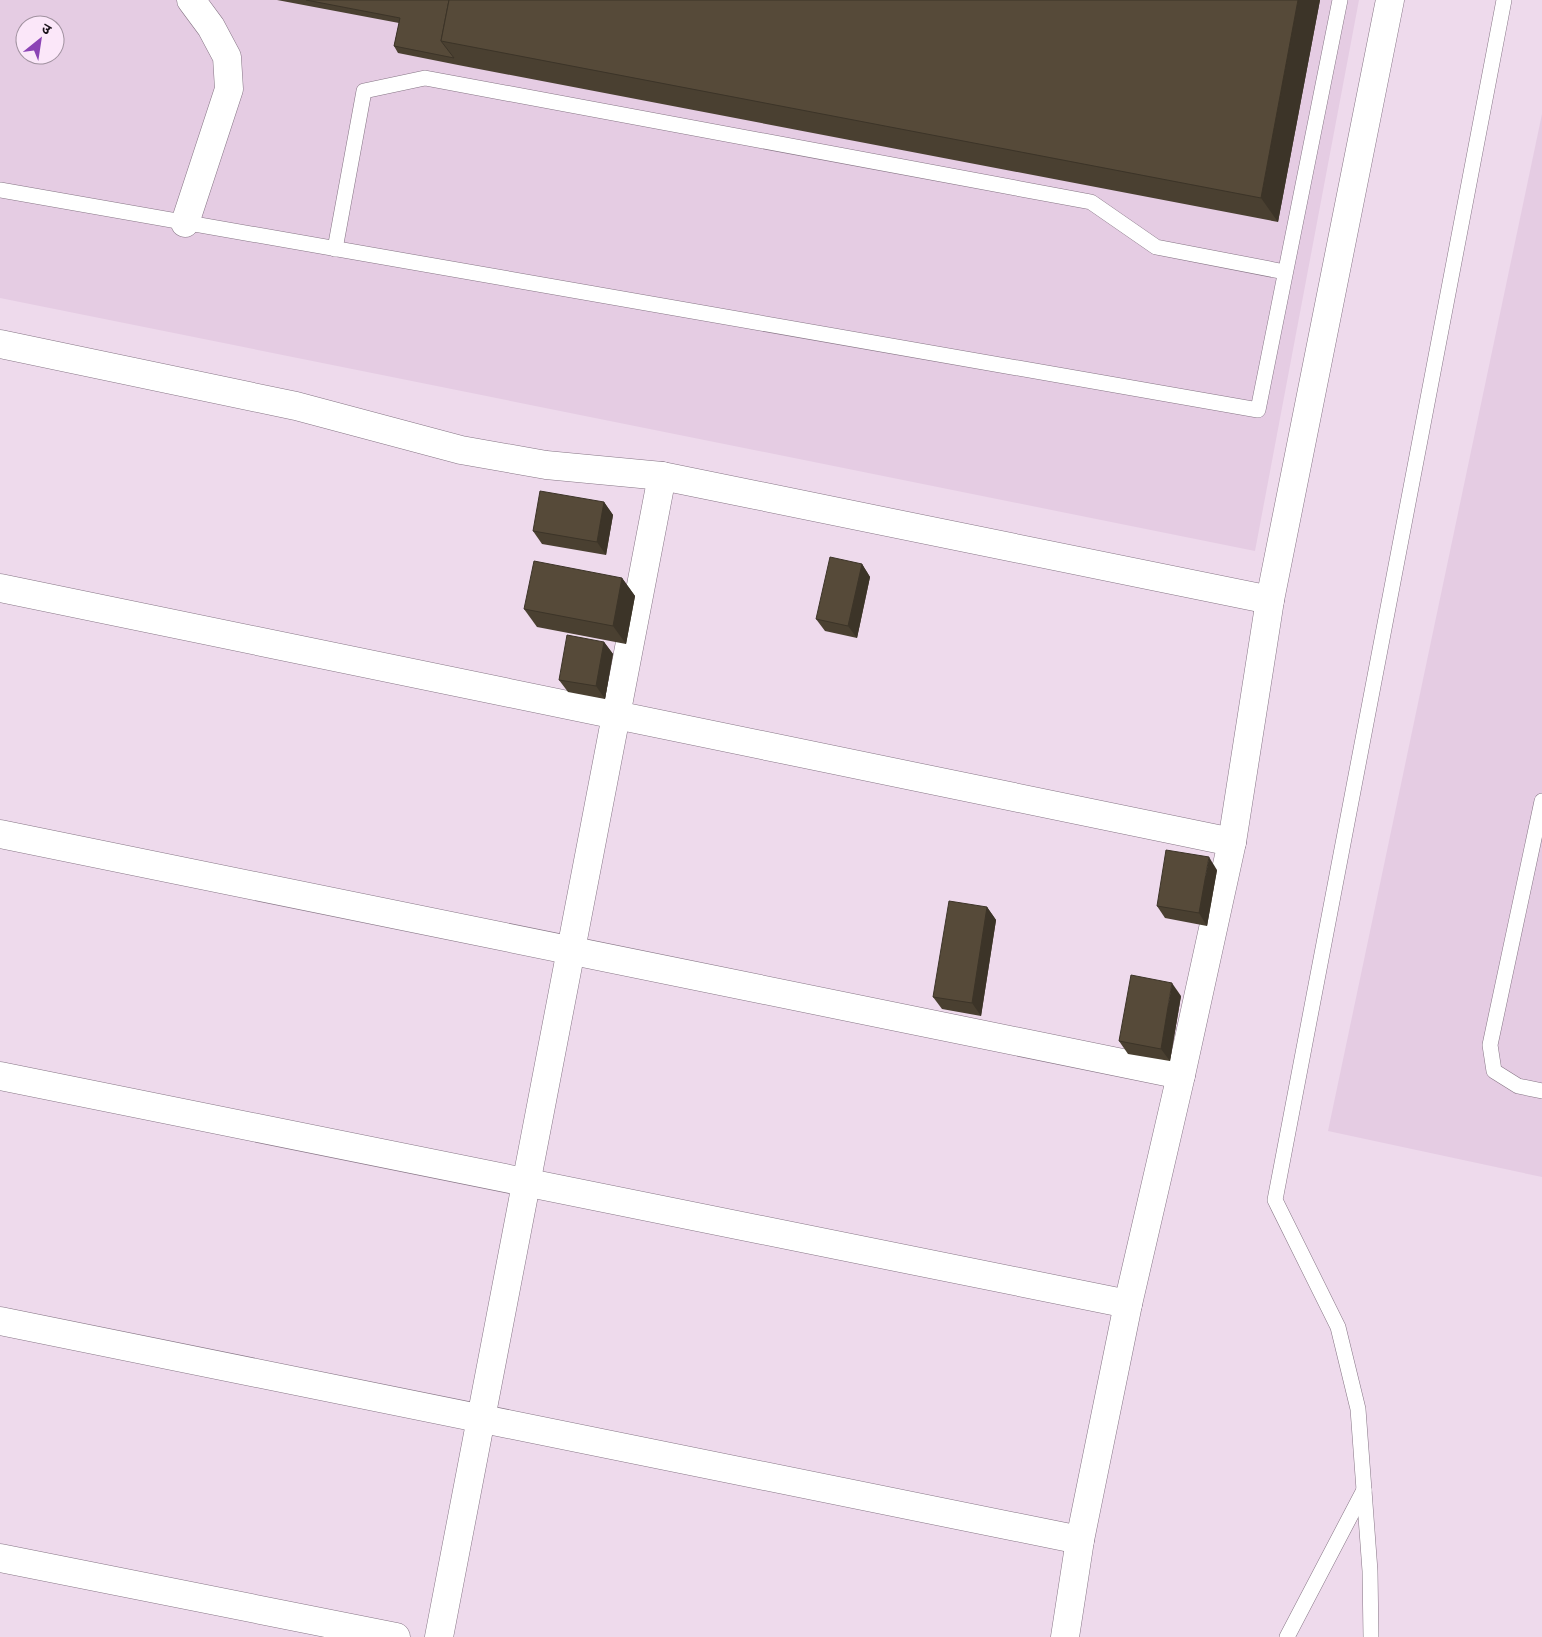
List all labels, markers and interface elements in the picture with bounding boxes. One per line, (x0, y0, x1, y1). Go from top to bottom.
north arrow (15, 15, 65, 65)
text: उ (37, 20, 55, 41)

